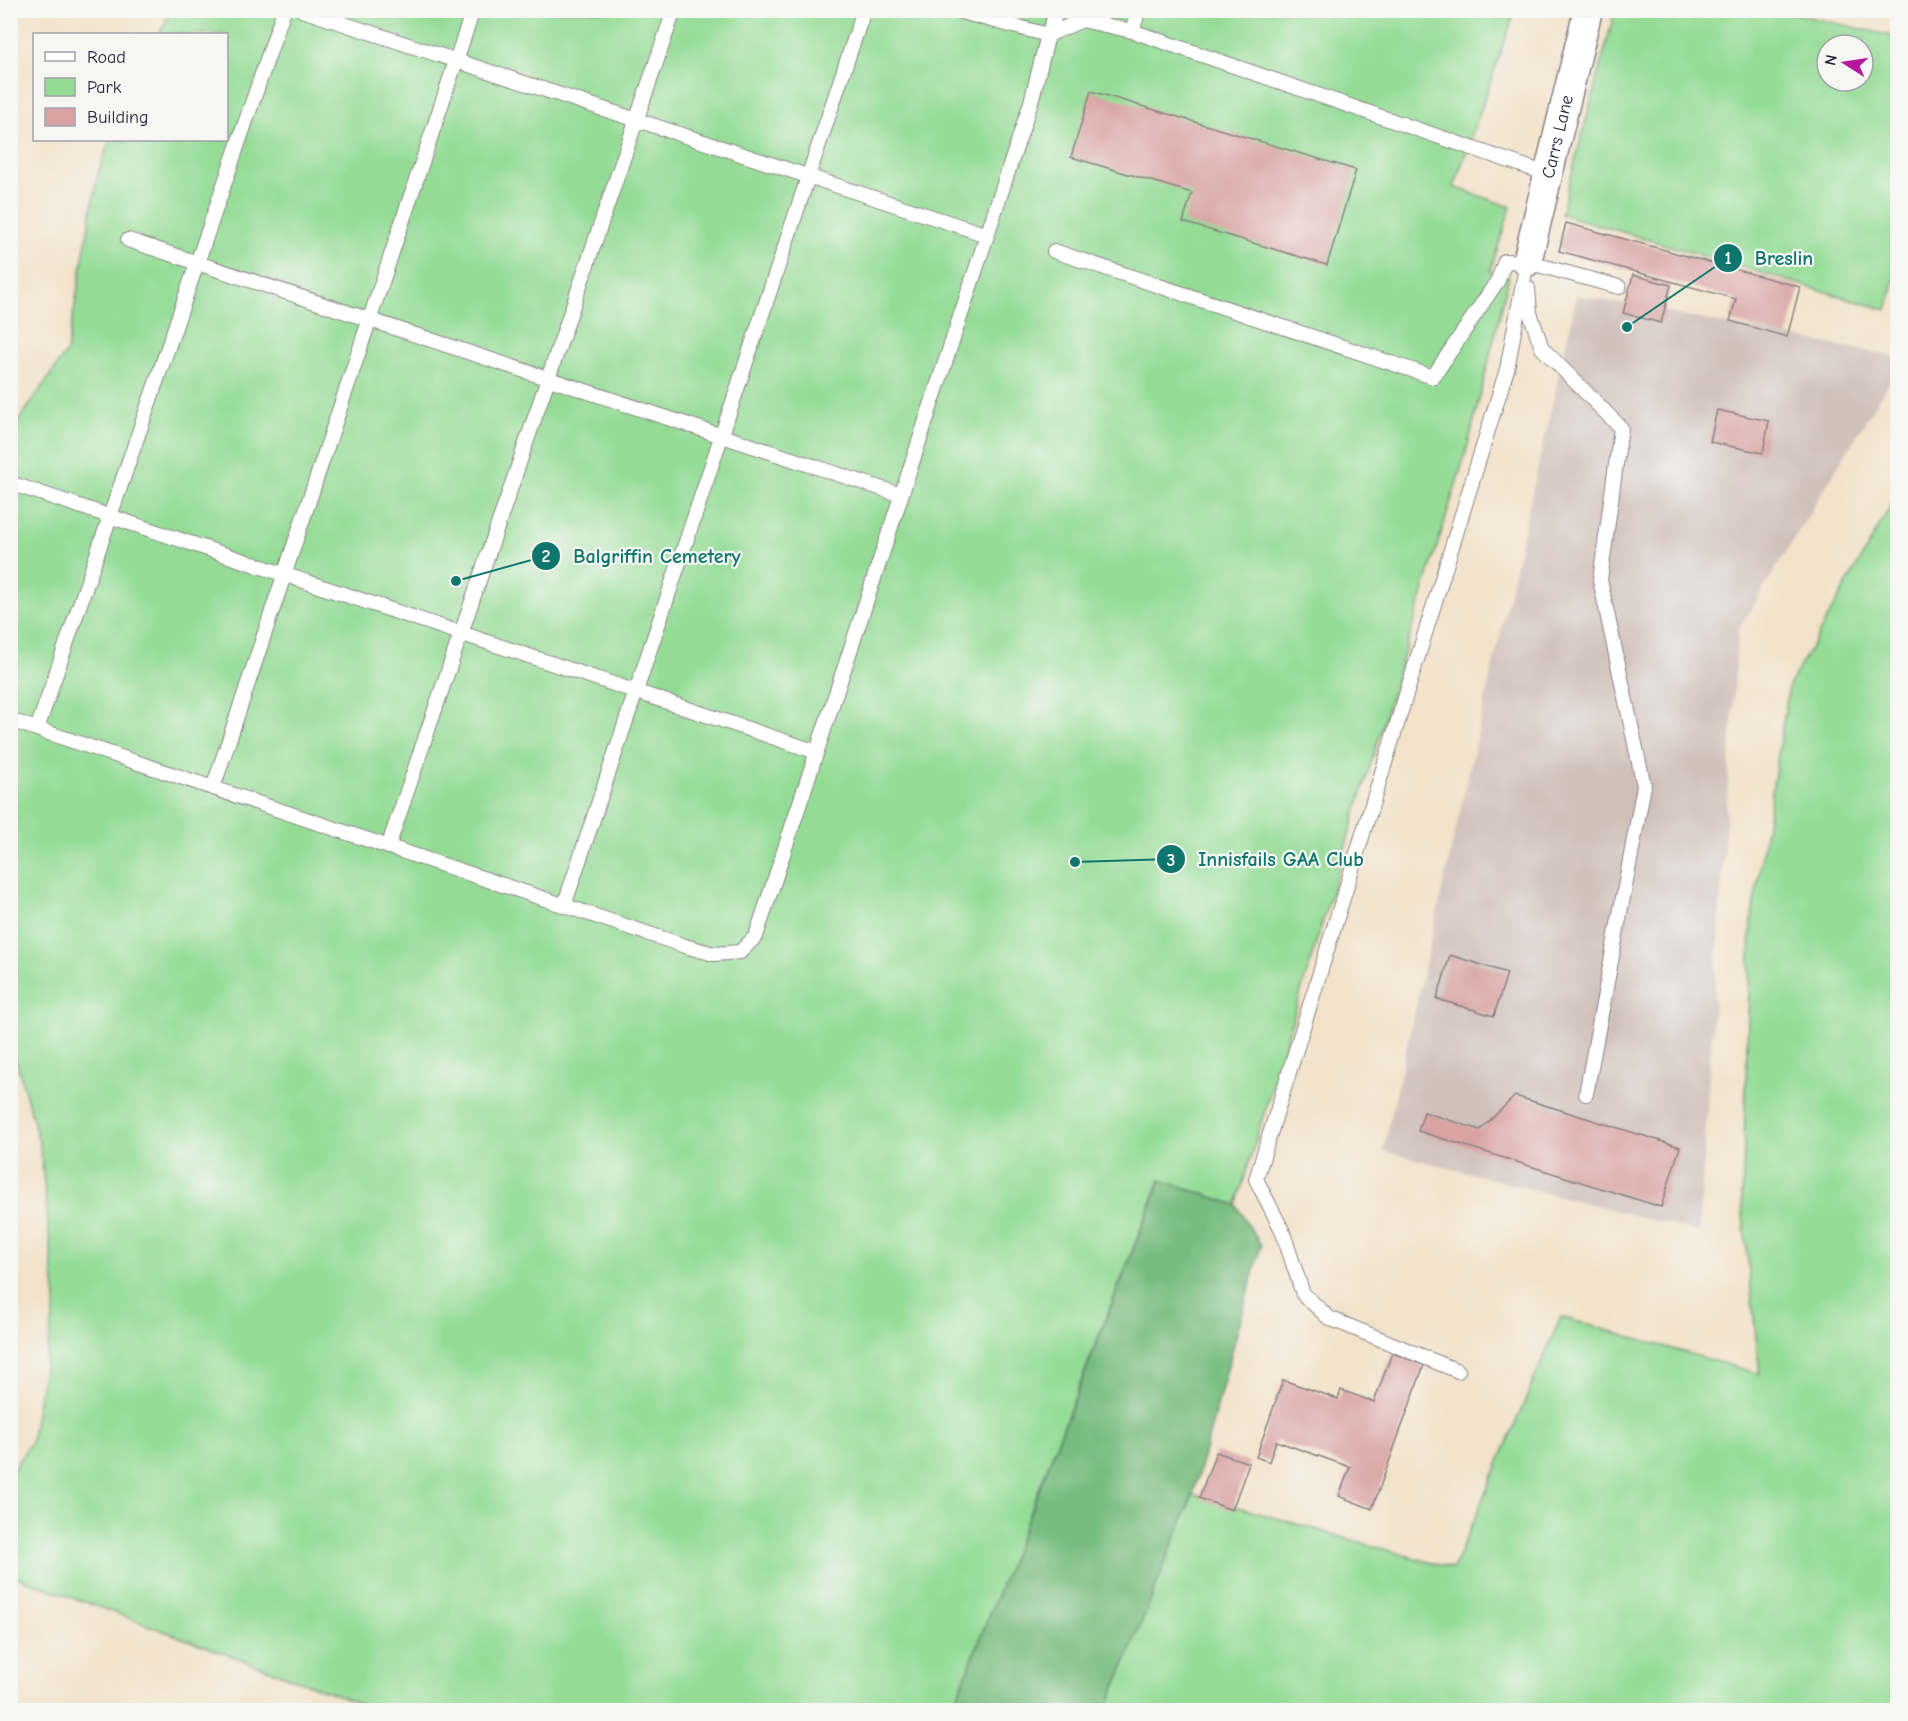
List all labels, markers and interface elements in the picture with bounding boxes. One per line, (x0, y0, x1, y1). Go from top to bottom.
legend (33, 33, 228, 141)
north arrow (1815, 33, 1875, 93)
text: Road (87, 47, 126, 68)
text: N (1821, 53, 1841, 67)
text: Park (87, 77, 122, 98)
street label: Carrs Lane (1538, 93, 1578, 181)
text: Building (87, 107, 149, 128)
callout: Breslin (1713, 239, 1826, 277)
text: Breslin (1755, 247, 1813, 270)
text: 1 (1724, 248, 1732, 269)
callout: Balgriffin Cemetery (531, 537, 752, 575)
text: Balgriffin Cemetery (573, 545, 742, 568)
text: 2 (542, 546, 551, 567)
callout: Innisfails GAA Club (1156, 840, 1376, 878)
text: Innisfails GAA Club (1198, 848, 1364, 871)
text: 3 (1167, 850, 1175, 871)

